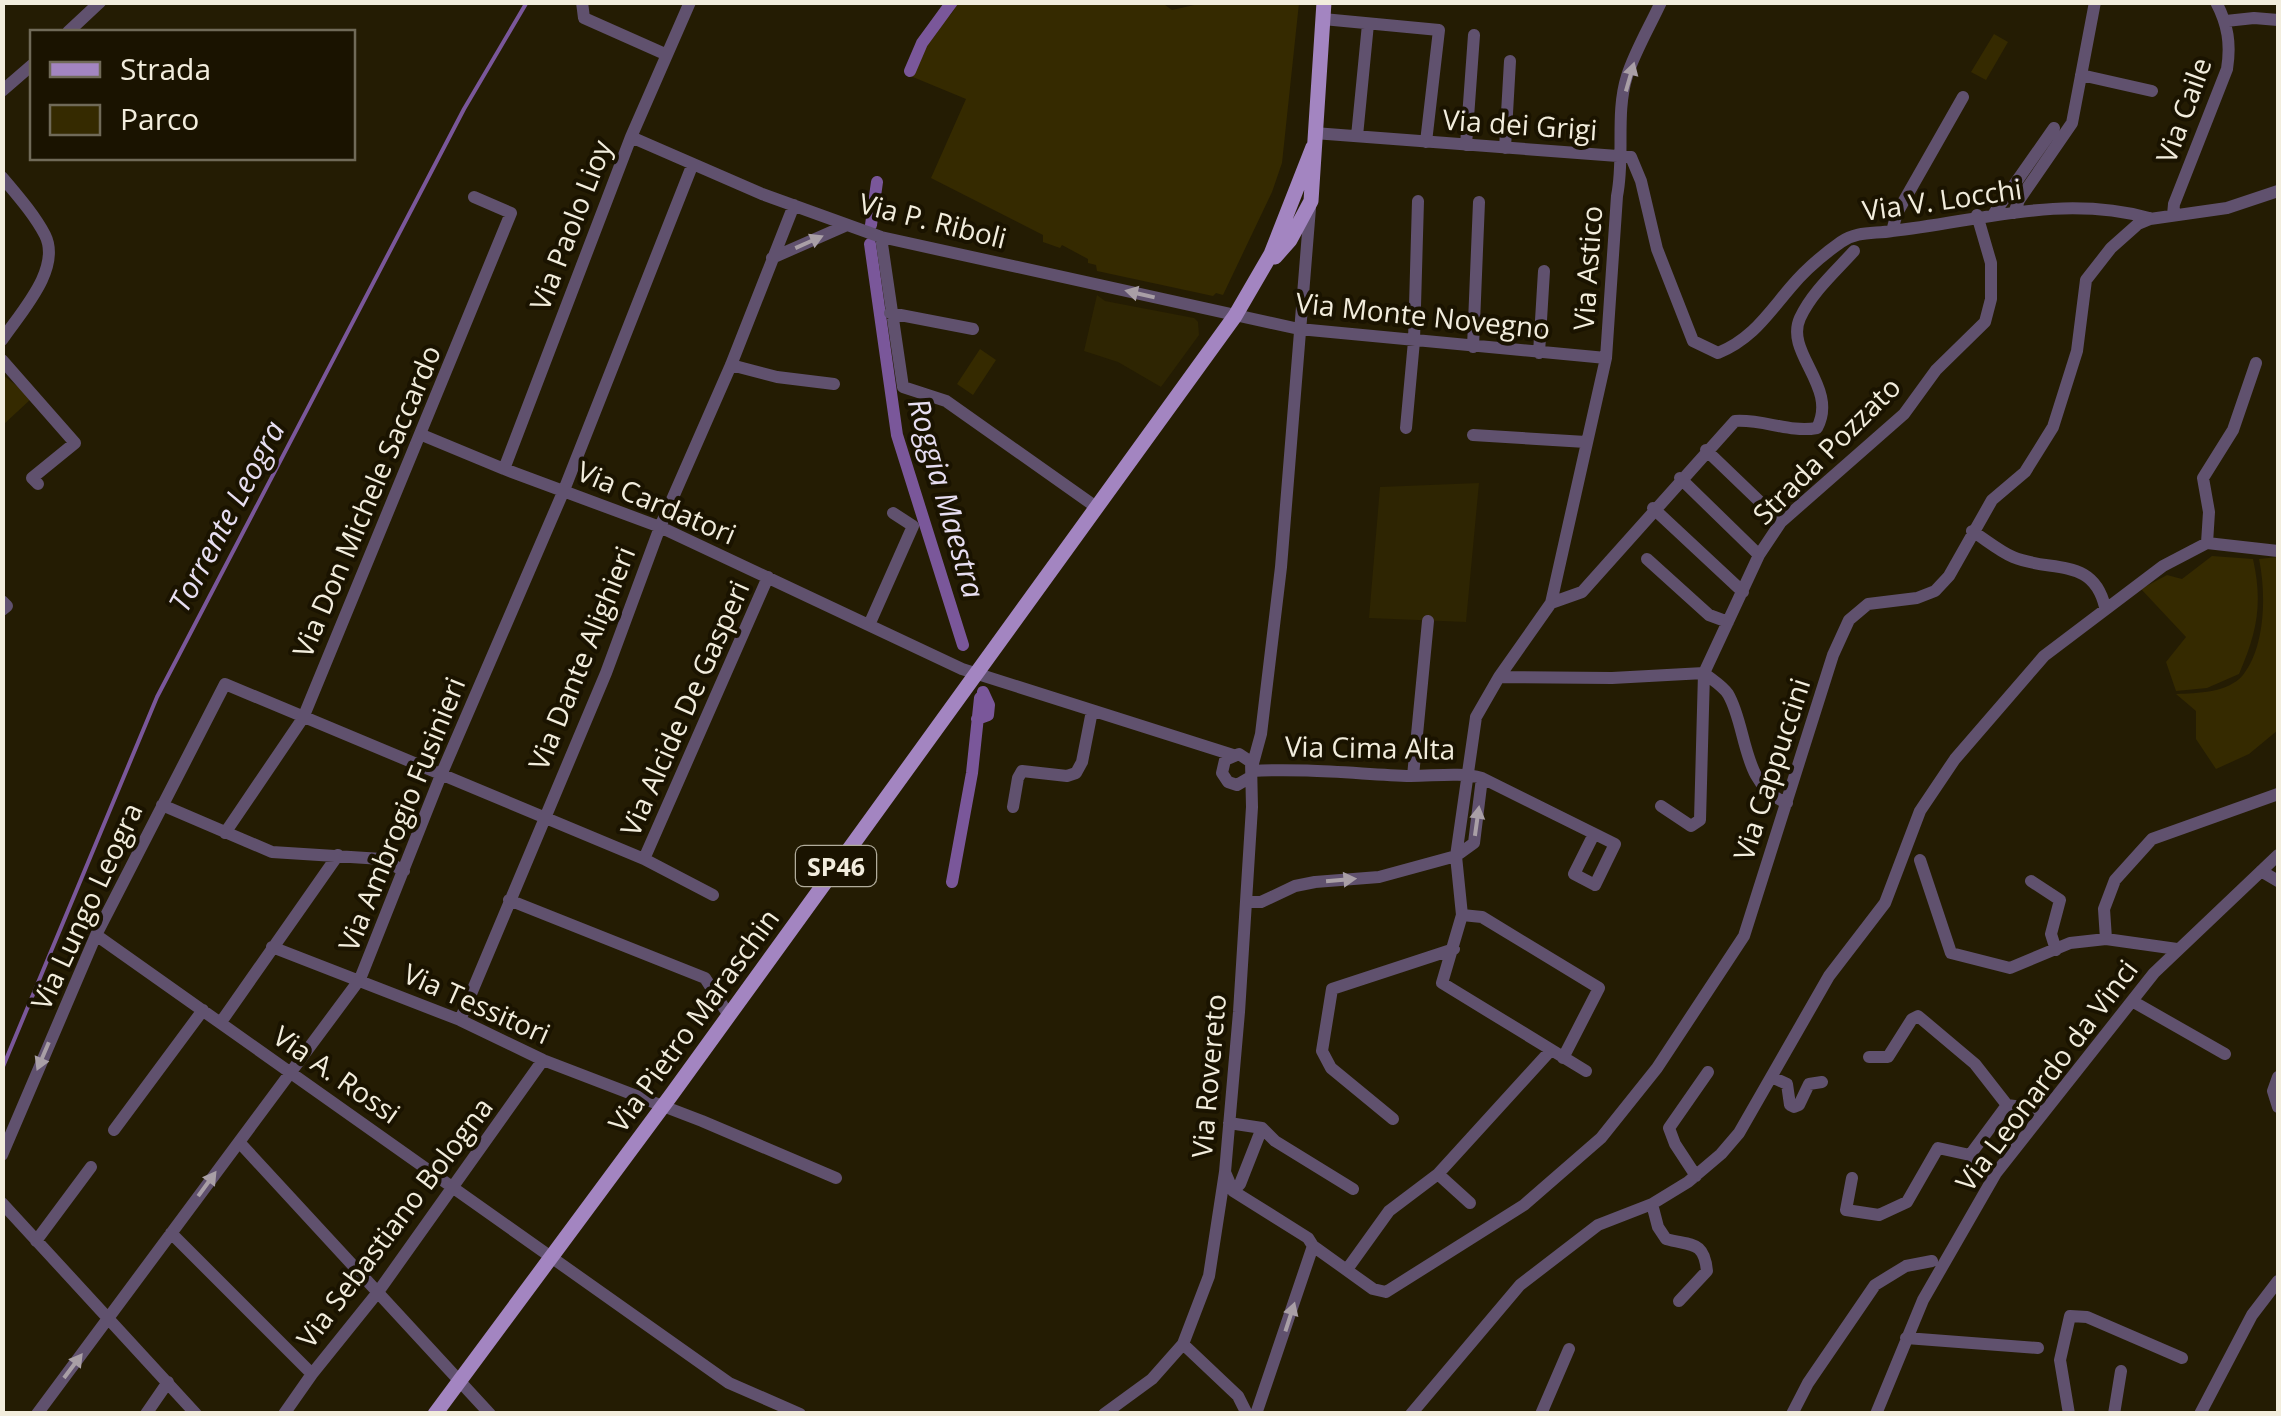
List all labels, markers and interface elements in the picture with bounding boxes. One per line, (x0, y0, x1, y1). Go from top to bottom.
legend (30, 30, 355, 160)
text: Strada (120, 48, 211, 89)
street label: Via Caile (2146, 52, 2220, 168)
one-way arrow (1623, 61, 1638, 91)
text: Parco (120, 98, 199, 139)
street label: Via dei Grigi (1441, 100, 1599, 148)
street label: Via Paolo Lioy (520, 133, 620, 316)
street label: Via V. Locchi (1860, 169, 2024, 229)
street label: Via P. Riboli (855, 183, 1011, 257)
street label: Via Astico (1564, 204, 1610, 332)
one-way arrow (794, 234, 824, 250)
street label: Via Monte Novegno (1294, 283, 1552, 347)
one-way arrow (1124, 286, 1155, 302)
street label: Via Don Michele Saccardo (283, 339, 449, 663)
street label: Strada Pozzato (1744, 368, 1908, 532)
water label: Roggia Maestra (899, 393, 995, 603)
water label: Torrente Leogra (158, 413, 294, 619)
street label: Via Cardatori (572, 451, 742, 553)
street label: Via Dante Alighieri (519, 540, 643, 776)
street label: Via Alcide De Gasperi (611, 574, 757, 842)
street label: Via Ambrogio Fusinieri (329, 671, 473, 957)
street label: Via Cappuccini (1724, 673, 1818, 865)
street label: Via Cima Alta (1284, 727, 1456, 767)
street label: Via Lungo Leogra (21, 796, 151, 1016)
one-way arrow (1470, 805, 1486, 836)
road number: SP46 (796, 846, 876, 886)
one-way arrow (1325, 871, 1357, 887)
street label: Via Pietro Maraschin (599, 901, 787, 1139)
street label: Via Leonardo da Vinci (1946, 952, 2146, 1198)
street label: Via Tessitori (398, 954, 556, 1052)
street label: Via Rovereto (1182, 992, 1234, 1160)
street label: Via A. Rossi (266, 1016, 408, 1132)
one-way arrow (35, 1041, 51, 1071)
street label: Via Sebastiano Bologna (287, 1089, 501, 1355)
one-way arrow (197, 1171, 217, 1197)
one-way arrow (1284, 1302, 1299, 1332)
one-way arrow (62, 1353, 82, 1379)

